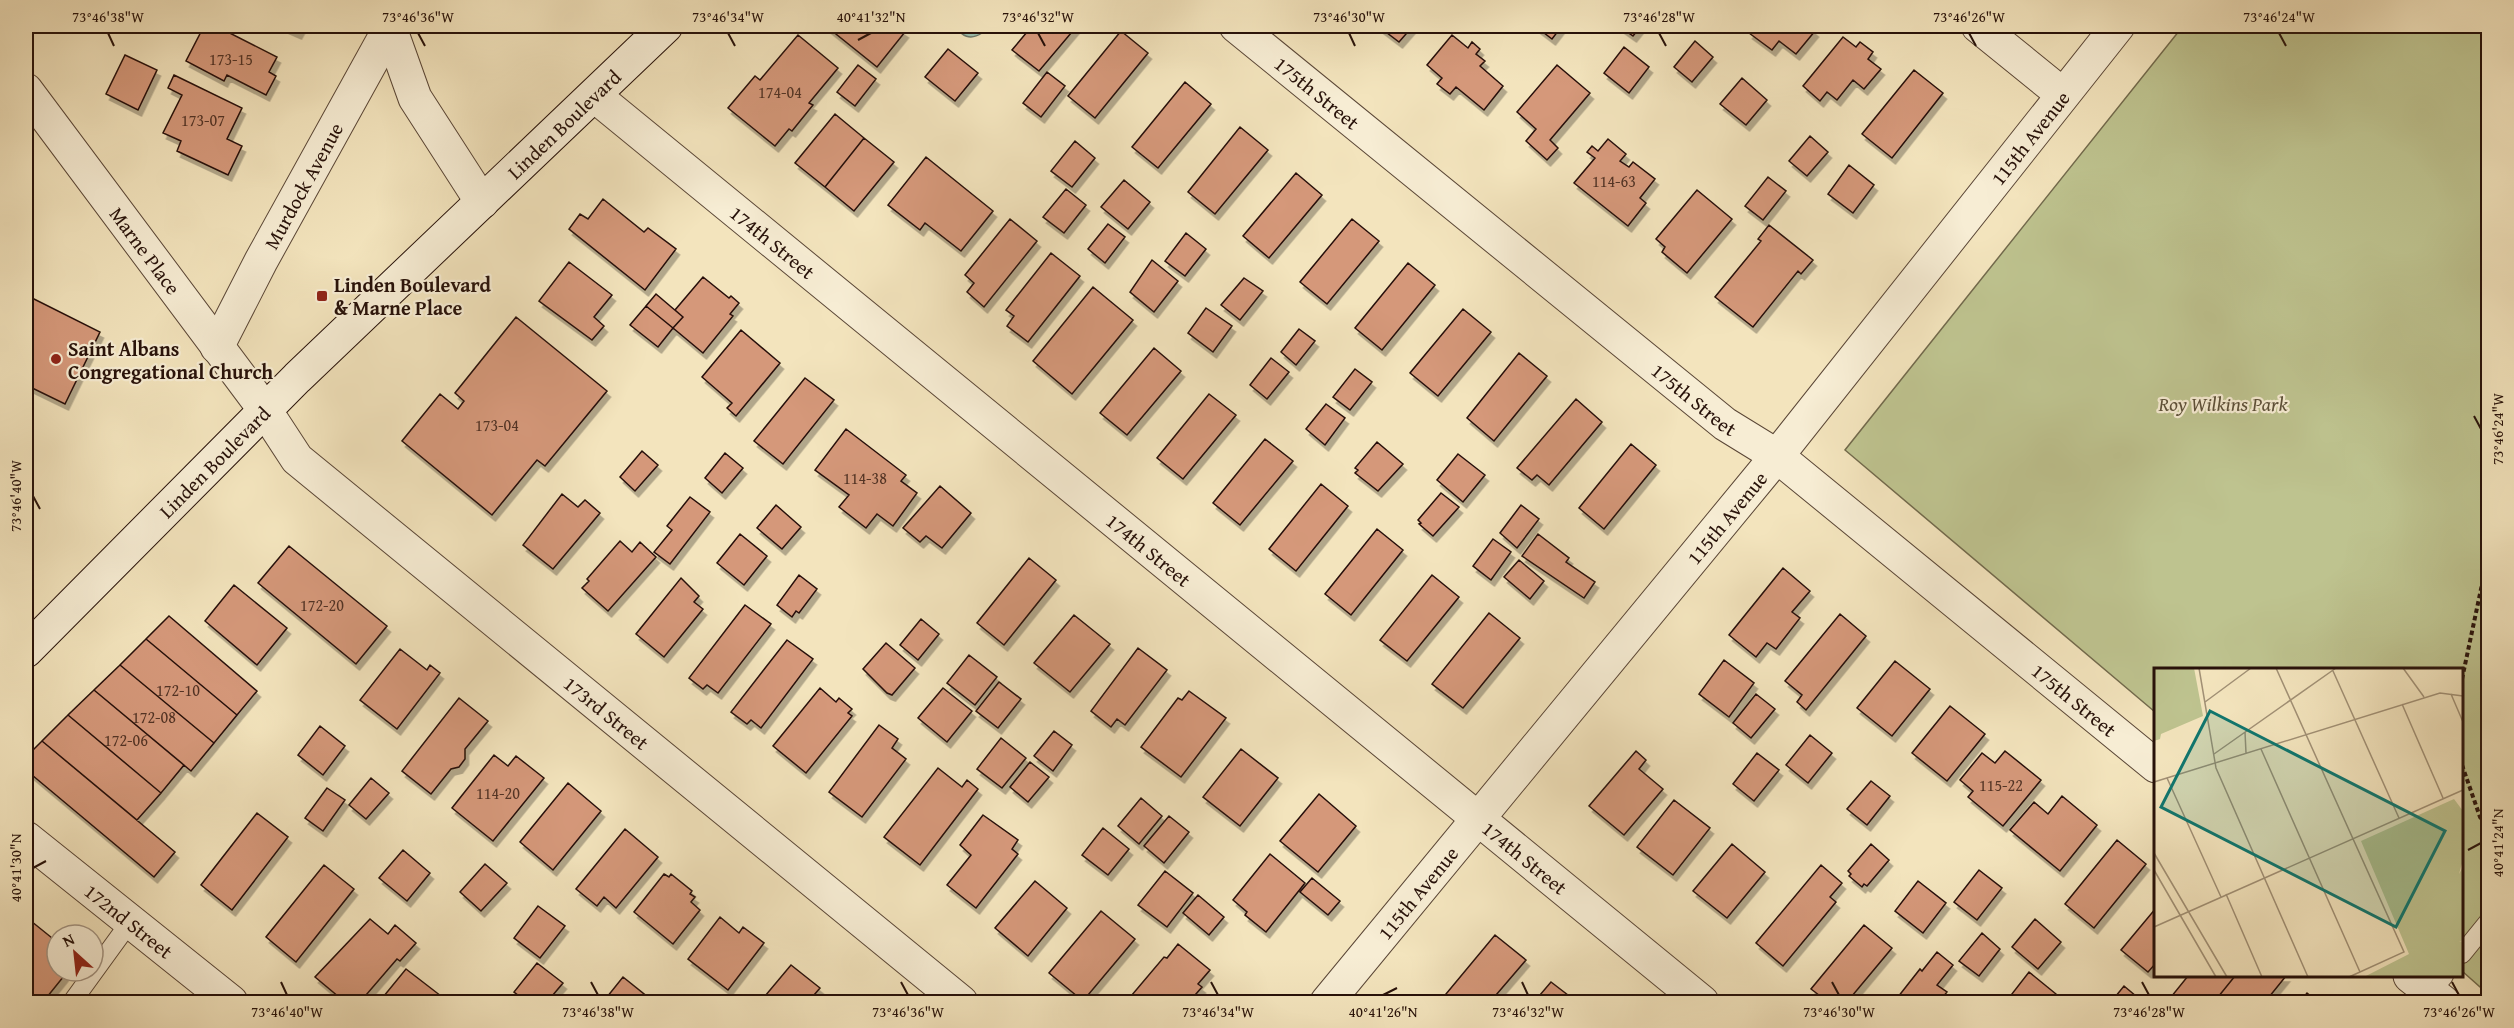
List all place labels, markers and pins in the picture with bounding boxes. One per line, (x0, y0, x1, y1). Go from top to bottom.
place label: Linden Boulevard & Marne Place (334, 270, 492, 322)
marker: Linden Boulevard & Marne Place (315, 289, 329, 303)
place label: Saint Albans Congregational Church (68, 334, 273, 386)
marker: Saint Albans Congregational Church (49, 352, 63, 366)

